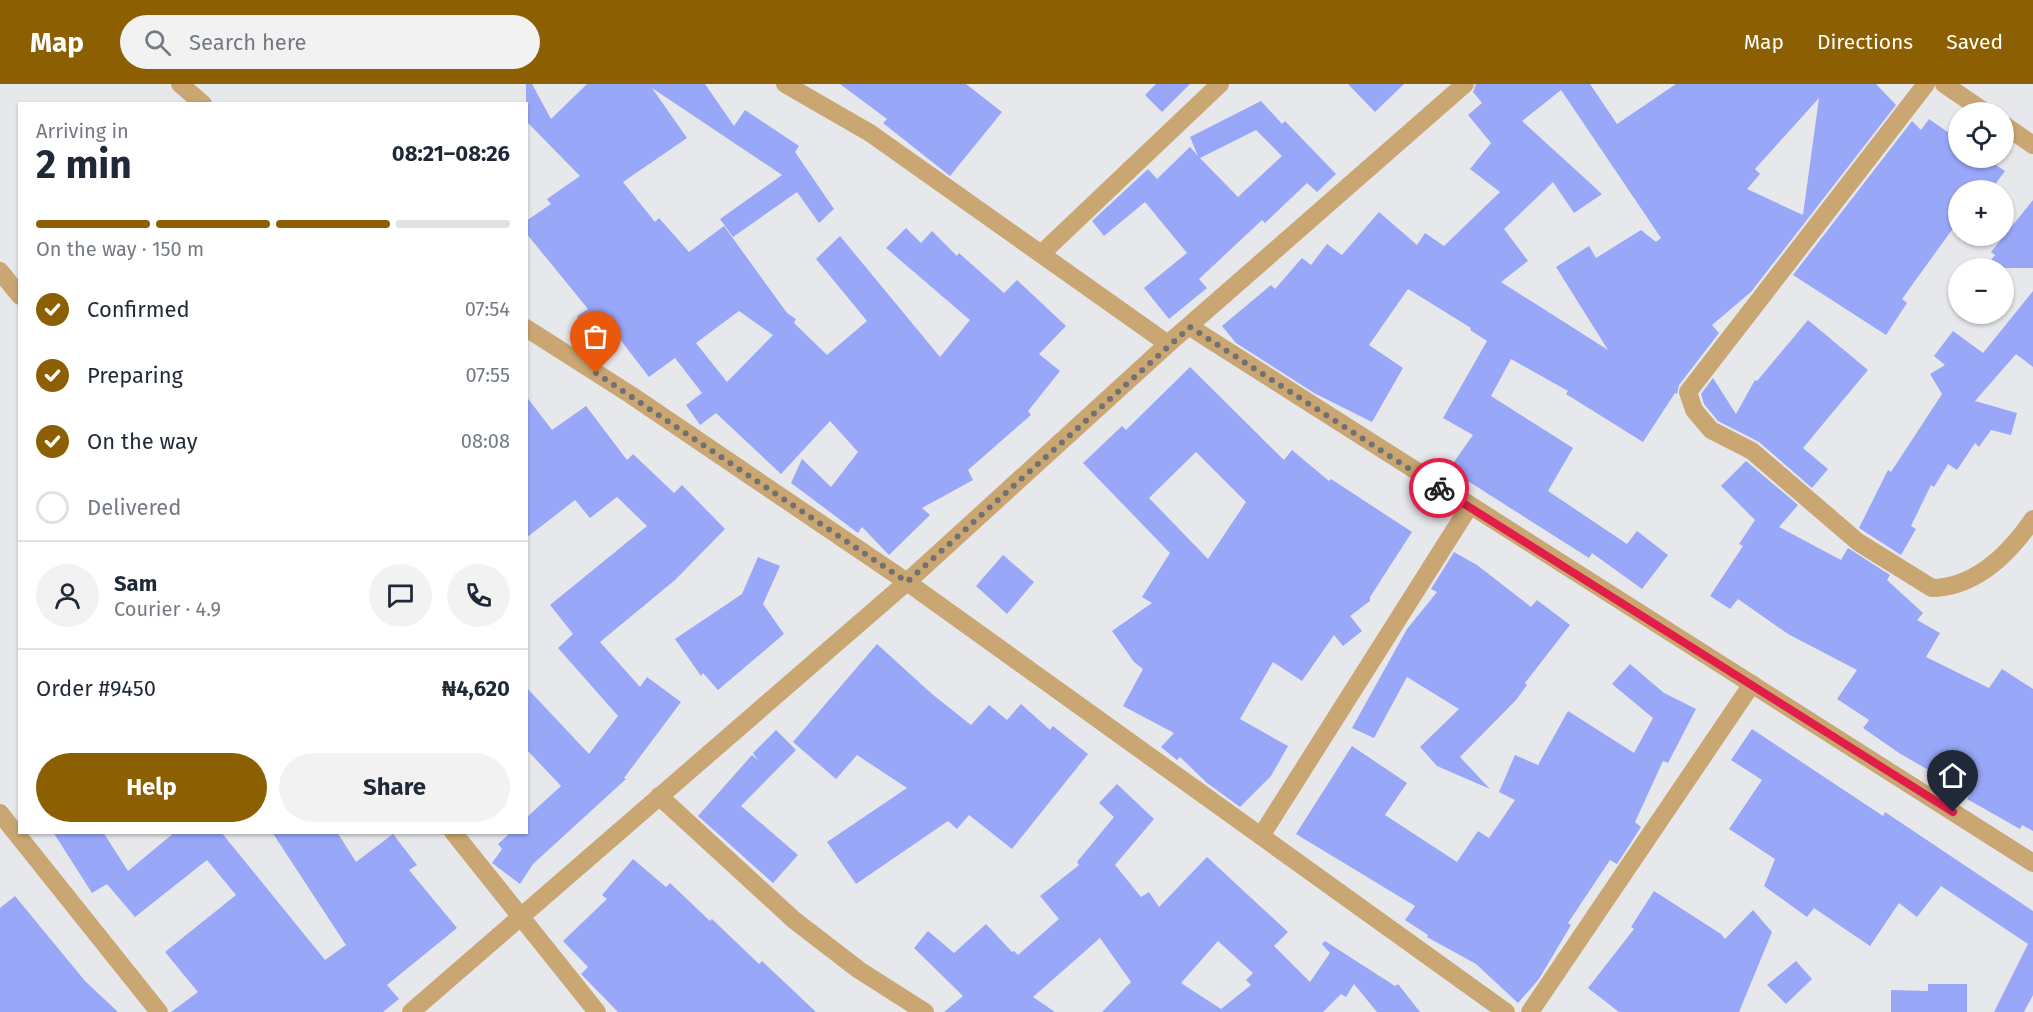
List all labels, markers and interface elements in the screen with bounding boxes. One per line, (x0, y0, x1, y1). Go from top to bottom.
search box (120, 15, 540, 69)
text: Map (30, 26, 84, 59)
icon: search (141, 26, 174, 59)
text: Search here (189, 29, 307, 56)
text: Map (1744, 29, 1784, 55)
text: Directions (1817, 29, 1913, 55)
text: Saved (1946, 29, 2003, 55)
map controls (1948, 102, 2014, 324)
button: locate (1948, 102, 2014, 168)
text: Arriving in (36, 119, 129, 143)
text: 08:21–08:26 (392, 140, 510, 167)
text: 2 min (36, 142, 132, 188)
button: + (1948, 180, 2014, 246)
text: On the way · 150 m (36, 237, 204, 261)
button: − (1948, 258, 2014, 324)
icon: check (36, 293, 69, 326)
text: Confirmed (87, 296, 190, 323)
text: 07:54 (465, 297, 510, 321)
pin (570, 311, 621, 373)
icon: bag (579, 320, 612, 353)
icon: check (36, 359, 69, 392)
text: Preparing (87, 362, 183, 389)
text: 07:55 (466, 363, 510, 387)
icon: check (36, 425, 69, 458)
text: On the way (87, 428, 198, 455)
text: 08:08 (461, 429, 510, 453)
courier (1409, 458, 1469, 518)
icon: bike (1423, 472, 1456, 505)
text: Delivered (87, 494, 182, 521)
button: person (36, 564, 99, 627)
button: chat (369, 564, 432, 627)
button: phone (447, 564, 510, 627)
text: Sam (114, 570, 157, 597)
text: Courier · 4.9 (114, 597, 221, 621)
text: Order #9450 (36, 675, 156, 702)
text: ₦4,620 (442, 675, 510, 702)
pin (1927, 750, 1978, 812)
button: Help (36, 753, 267, 822)
button: Share (279, 753, 510, 822)
icon: home (1936, 759, 1969, 792)

